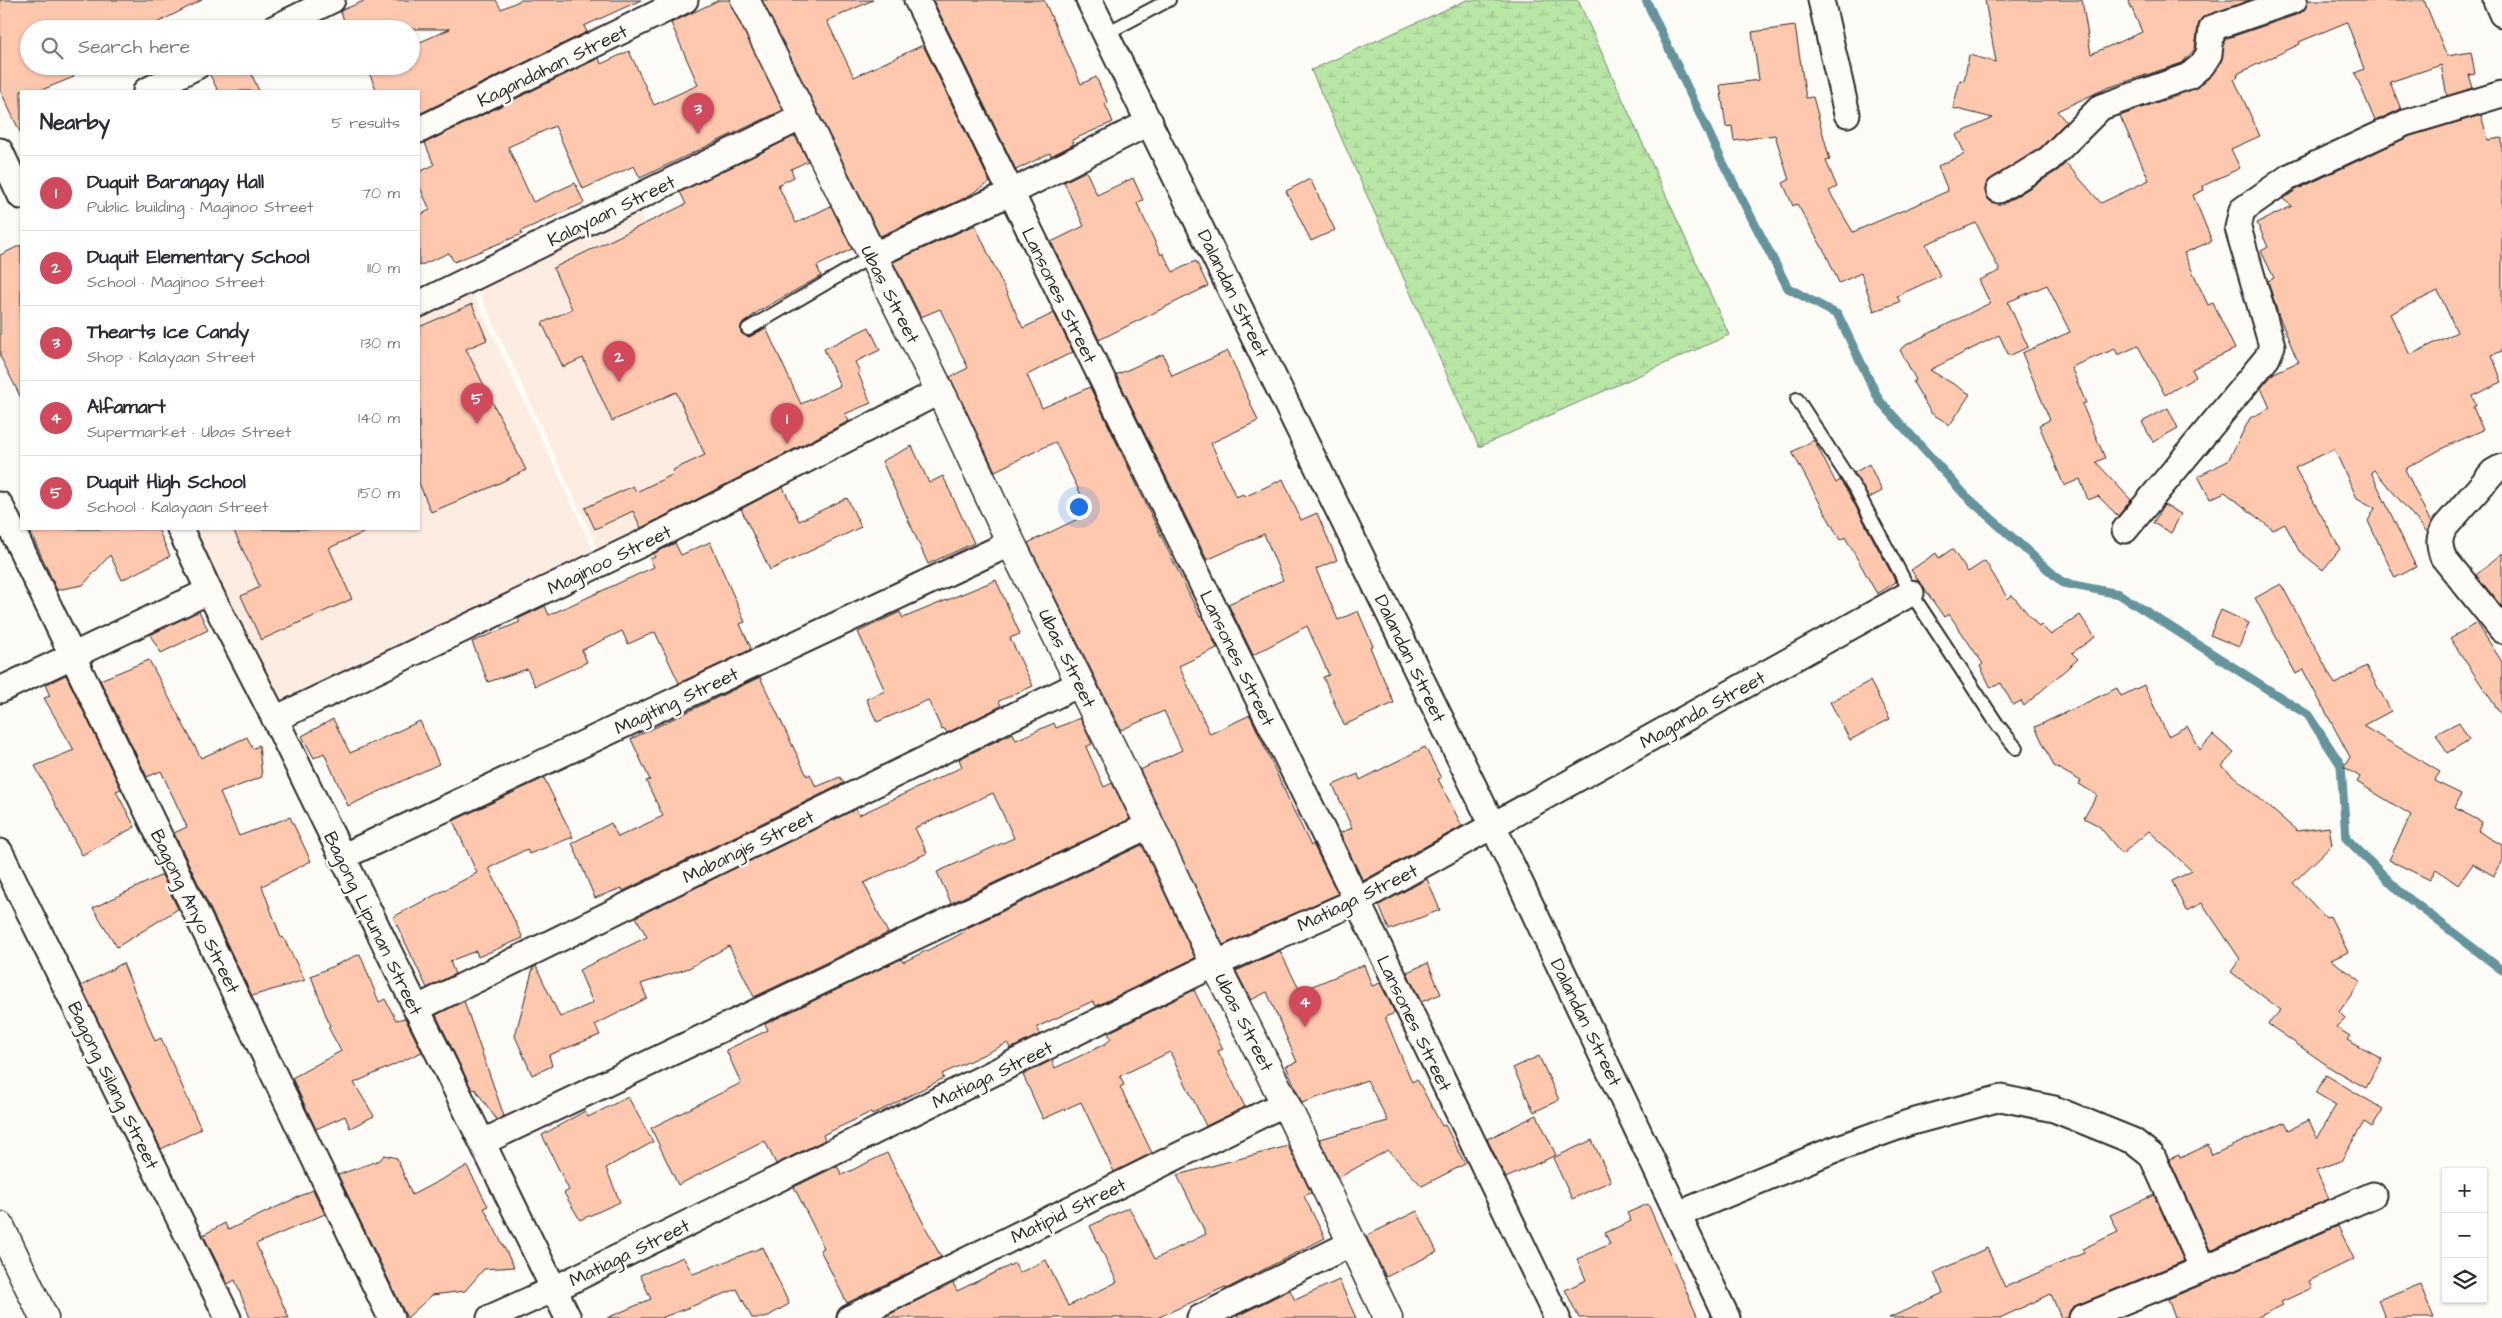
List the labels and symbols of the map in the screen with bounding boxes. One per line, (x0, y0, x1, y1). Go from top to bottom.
street label: Kagandahan Street (473, 18, 633, 115)
pin: 3 (682, 93, 714, 134)
street label: Kalayaan Street (543, 169, 681, 255)
street label: Lansones Street (1014, 223, 1103, 368)
street label: Dalandan Street (1190, 225, 1275, 362)
street label: Ubas Street (853, 241, 926, 349)
pin: 2 (603, 341, 635, 382)
pin: 5 (461, 383, 493, 424)
pin: 1 (771, 403, 803, 444)
your location (1066, 494, 1092, 520)
street label: Maginoo Street (543, 518, 677, 603)
street label: Lansones Street (1192, 586, 1281, 731)
street label: Dalandan Street (1367, 590, 1452, 727)
street label: Ubas Street (1031, 605, 1102, 713)
street label: Magiting Street (610, 661, 744, 743)
street label: Maganda Street (1635, 664, 1771, 757)
street label: Mabangis Street (678, 804, 820, 892)
street label: Bagong Anyo Street (142, 825, 246, 999)
street label: Bagong Lipunan Street (315, 827, 429, 1021)
street label: Matiaga Street (1293, 857, 1423, 940)
street label: Lansones Street (1369, 951, 1458, 1096)
street label: Dalandan Street (1543, 954, 1628, 1091)
street label: Ubas Street (1207, 969, 1280, 1077)
pin: 4 (1289, 986, 1321, 1027)
street label: Bagong Silang Street (59, 997, 165, 1175)
street label: Matiaga Street (928, 1034, 1058, 1117)
street label: Matipid Street (1006, 1172, 1131, 1251)
street label: Matiaga Street (565, 1212, 695, 1295)

